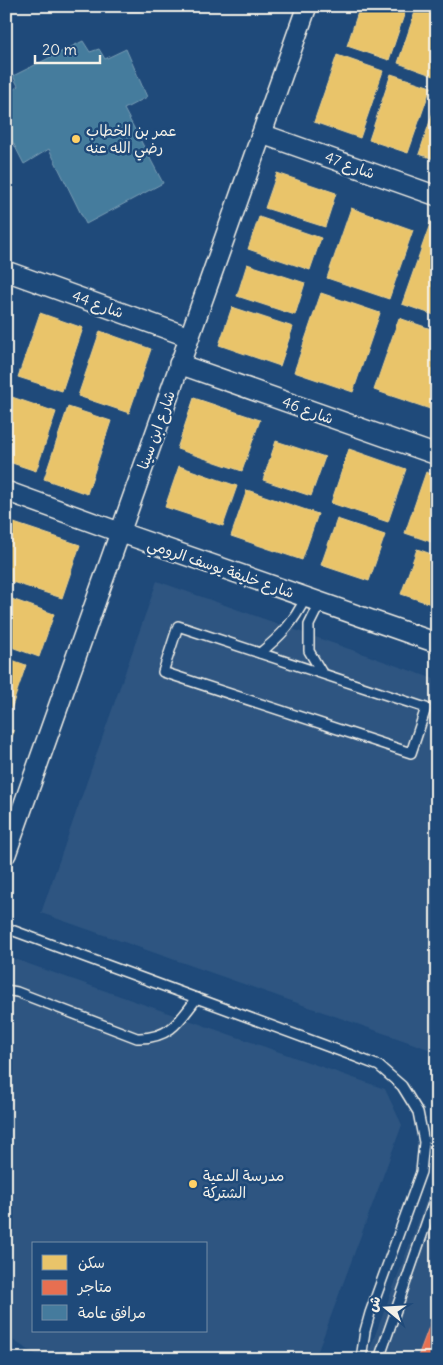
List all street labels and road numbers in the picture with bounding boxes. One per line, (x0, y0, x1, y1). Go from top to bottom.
street label: شارع 47 (322, 147, 378, 184)
street label: شارع 44 (69, 286, 126, 323)
street label: شارع ابن سينا (133, 388, 180, 472)
street label: شارع 46 (279, 392, 336, 429)
street label: شارع خليفة يوسف الرومي (144, 534, 297, 606)

